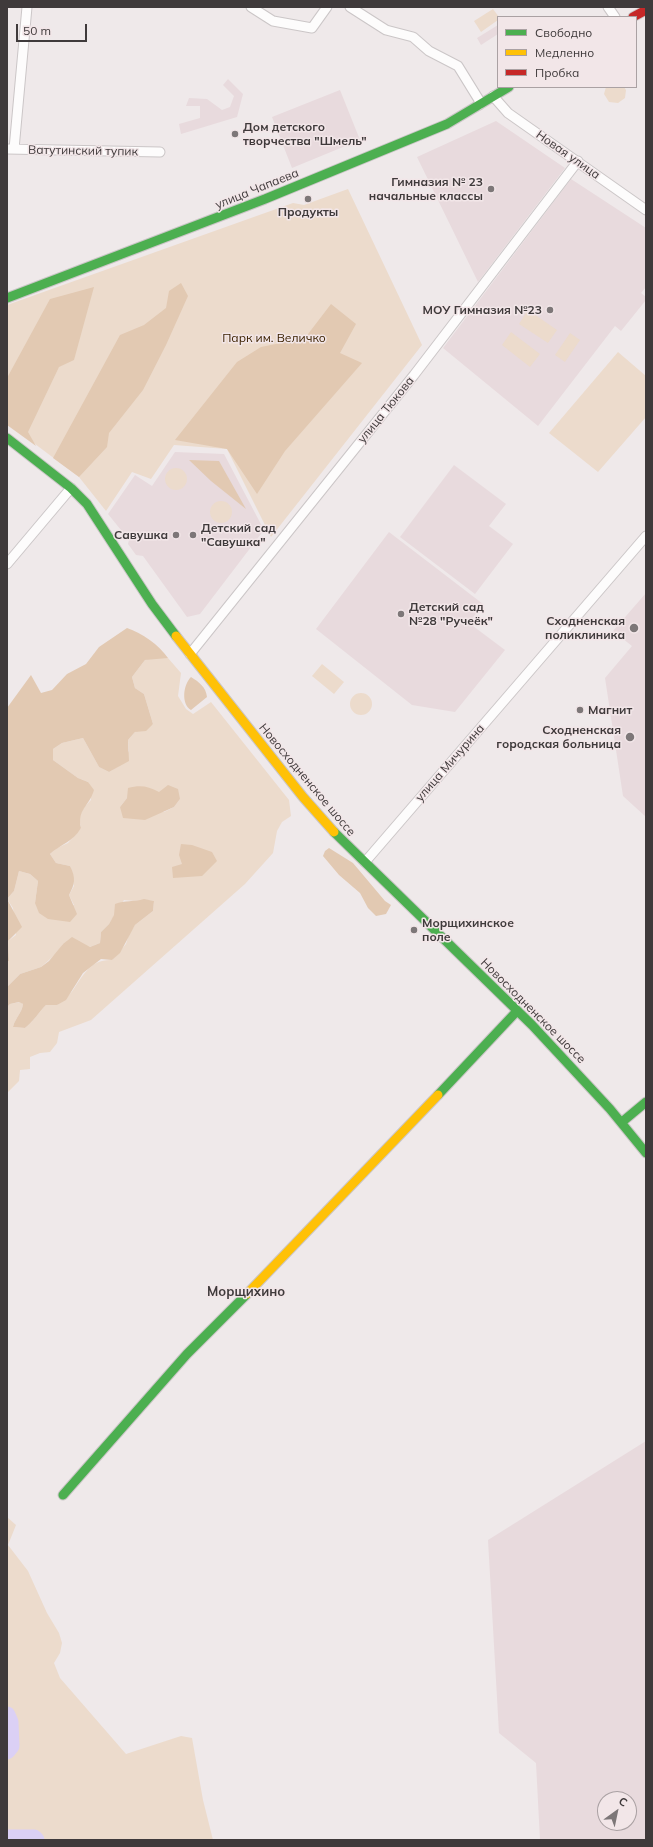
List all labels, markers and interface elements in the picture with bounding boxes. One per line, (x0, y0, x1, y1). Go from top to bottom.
scale bar (18, 16, 89, 42)
legend (497, 16, 637, 88)
text: 50 m (23, 23, 51, 38)
text: Свободно (535, 25, 592, 40)
text: Медленно (535, 45, 594, 60)
text: Пробка (535, 65, 579, 80)
place label: Дом детского творчества "Шмель" (243, 120, 367, 148)
street label: Новая улица (533, 128, 603, 182)
marker: Дом детского творчества "Шмель" (230, 129, 240, 139)
street label: Ватутинский тупик (28, 143, 138, 159)
street label: улица Чапаева (213, 166, 301, 212)
place label: Гимназия № 23 начальные классы (369, 175, 483, 203)
marker: Гимназия № 23 начальные классы (486, 184, 496, 194)
marker: Продукты (303, 194, 313, 204)
place label: Продукты (278, 205, 338, 219)
place label: МОУ Гимназия №23 (423, 303, 542, 317)
marker: МОУ Гимназия №23 (545, 305, 555, 315)
park label: Парк им. Величко (222, 331, 326, 345)
street label: улица Тюкова (355, 374, 417, 446)
place label: Детский сад "Савушка" (201, 521, 276, 549)
place label: Савушка (114, 528, 168, 542)
marker: Савушка (171, 530, 181, 540)
marker: Детский сад "Савушка" (188, 530, 198, 540)
place label: Детский сад №28 "Ручеёк" (409, 600, 493, 628)
marker: Детский сад №28 "Ручеёк" (396, 609, 406, 619)
place label: Сходненская поликлиника (545, 614, 625, 642)
marker: Сходненская поликлиника (628, 622, 640, 634)
place label: Магнит (588, 703, 632, 717)
marker: Магнит (575, 705, 585, 715)
street label: Новосходненское шоссе (256, 721, 358, 839)
street label: улица Мичурина (413, 721, 487, 805)
place label: Сходненская городская больница (496, 723, 621, 751)
marker: Сходненская городская больница (624, 731, 636, 743)
place label: Морщихинское поле (422, 916, 514, 944)
marker: Морщихинское поле (409, 925, 419, 935)
street label: Новосходненское шоссе (478, 956, 588, 1066)
district label: Морщихино (207, 1284, 285, 1300)
north arrow (597, 1791, 637, 1831)
text: С (616, 1794, 630, 1810)

